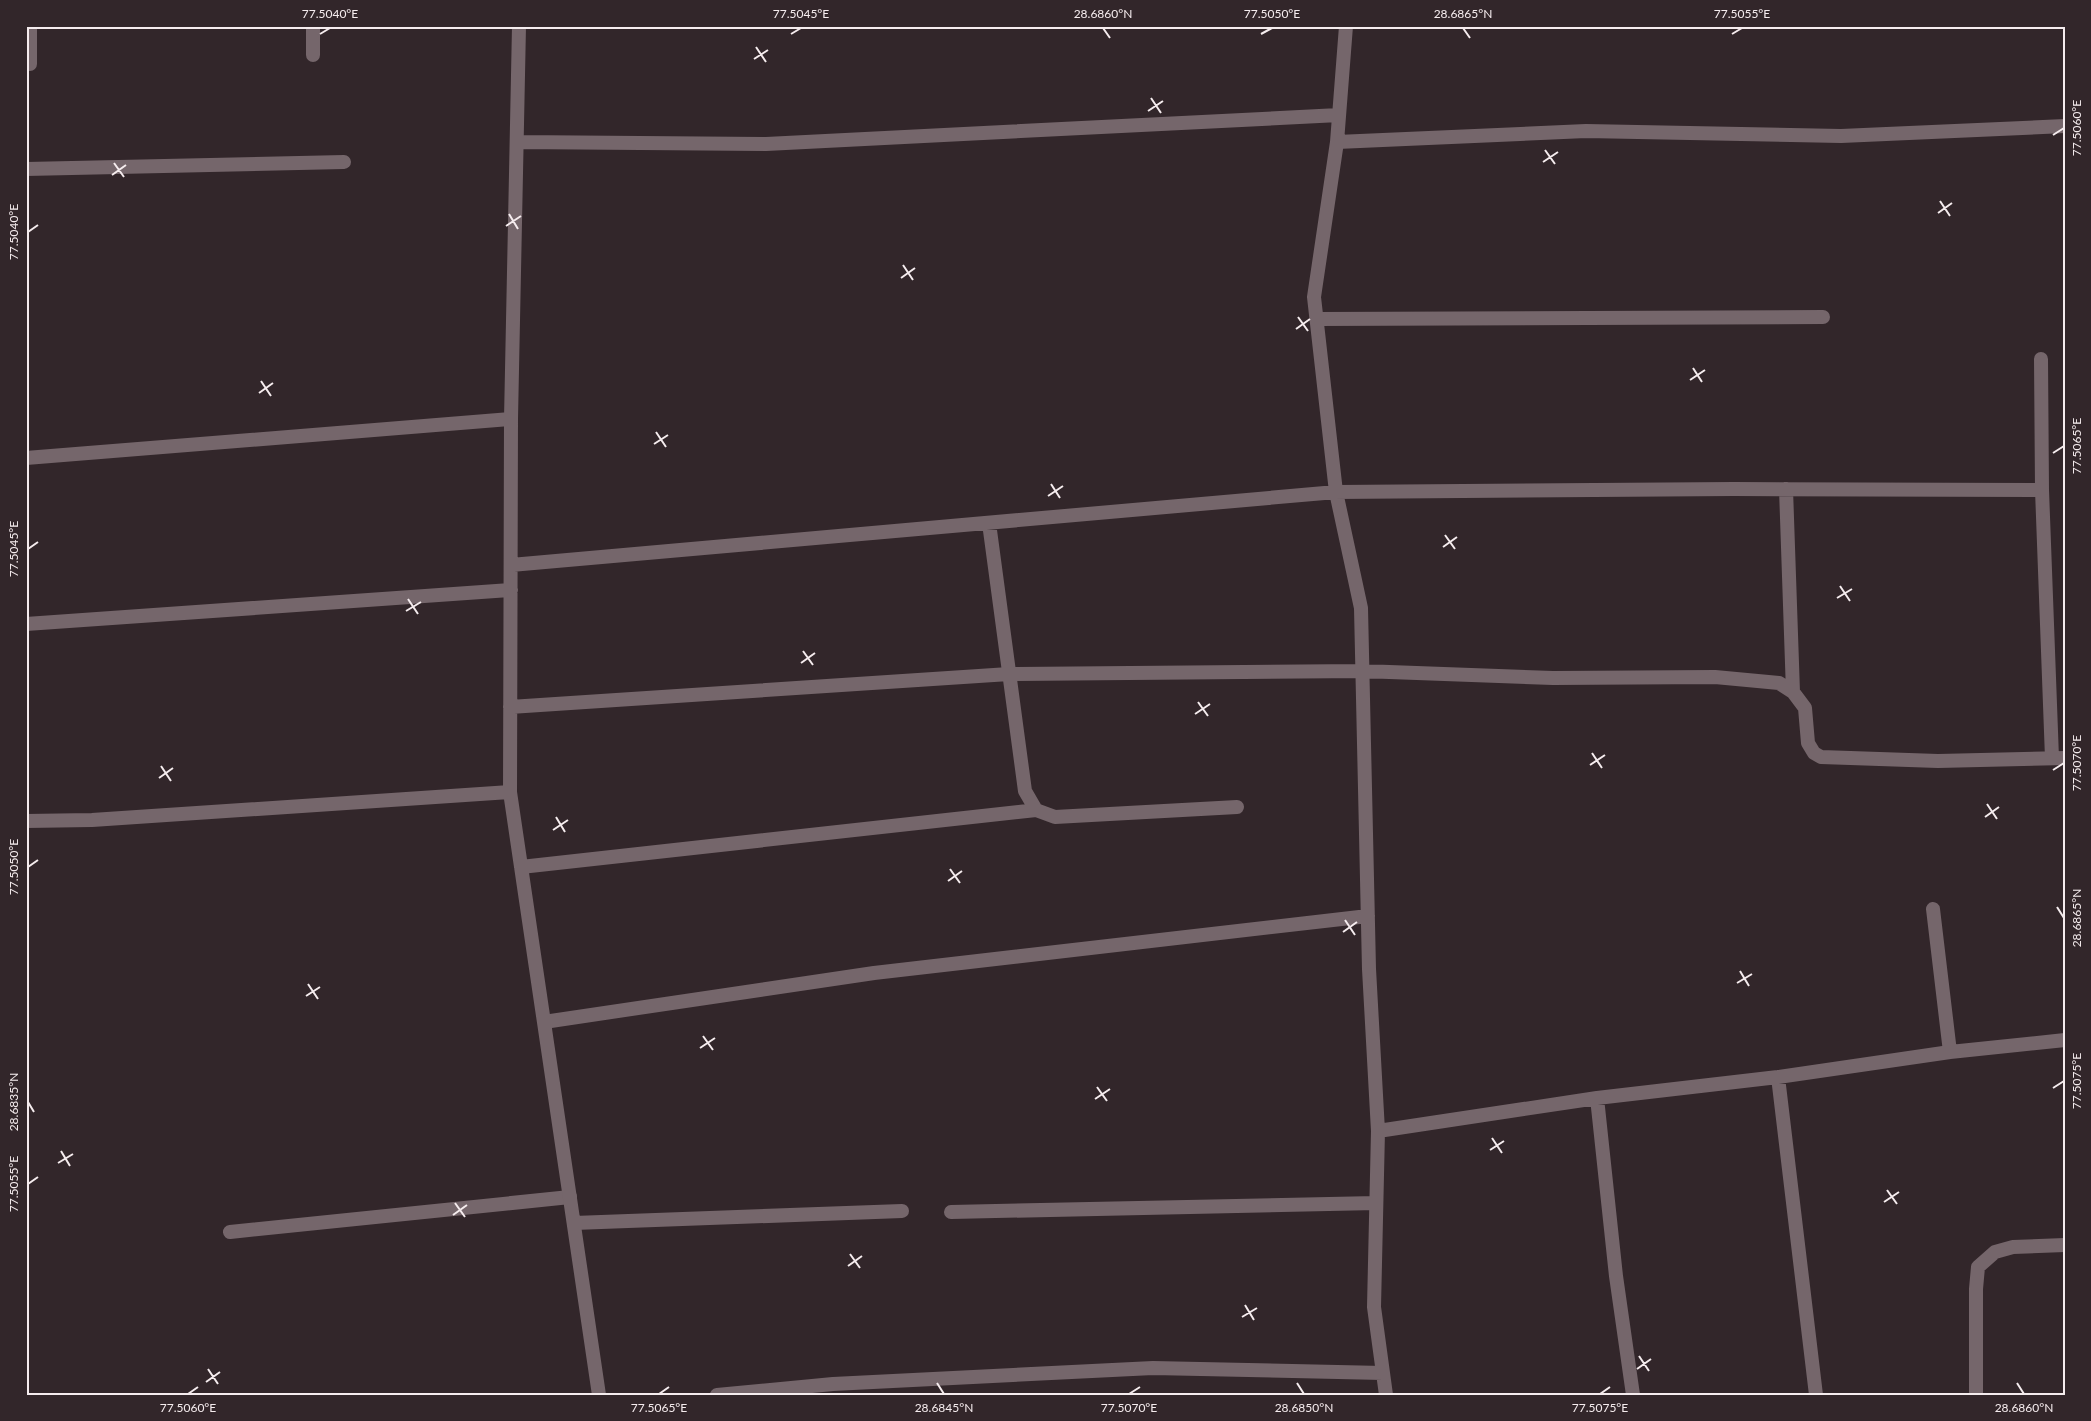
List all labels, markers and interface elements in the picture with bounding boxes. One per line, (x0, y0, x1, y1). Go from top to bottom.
text: 77.5040°E (302, 6, 358, 21)
text: 77.5045°E (773, 6, 829, 21)
text: 28.6860°N (1074, 6, 1132, 21)
text: 77.5050°E (1244, 6, 1300, 21)
text: 28.6865°N (1434, 6, 1492, 21)
text: 77.5055°E (1714, 6, 1770, 21)
text: 77.5060°E (2069, 100, 2084, 156)
text: 77.5040°E (6, 204, 21, 260)
text: 77.5065°E (2069, 418, 2084, 474)
text: 77.5045°E (6, 521, 21, 577)
text: 77.5070°E (2069, 735, 2084, 791)
text: 77.5050°E (6, 839, 21, 895)
text: 28.6865°N (2069, 889, 2084, 947)
text: 77.5075°E (2069, 1053, 2084, 1109)
text: 28.6835°N (6, 1073, 21, 1131)
text: 77.5055°E (6, 1156, 21, 1212)
text: 77.5060°E (160, 1400, 216, 1415)
text: 77.5065°E (631, 1400, 687, 1415)
text: 28.6845°N (915, 1400, 973, 1415)
text: 77.5070°E (1101, 1400, 1157, 1415)
text: 28.6850°N (1275, 1400, 1333, 1415)
text: 77.5075°E (1572, 1400, 1628, 1415)
text: 28.6860°N (1995, 1400, 2053, 1415)

